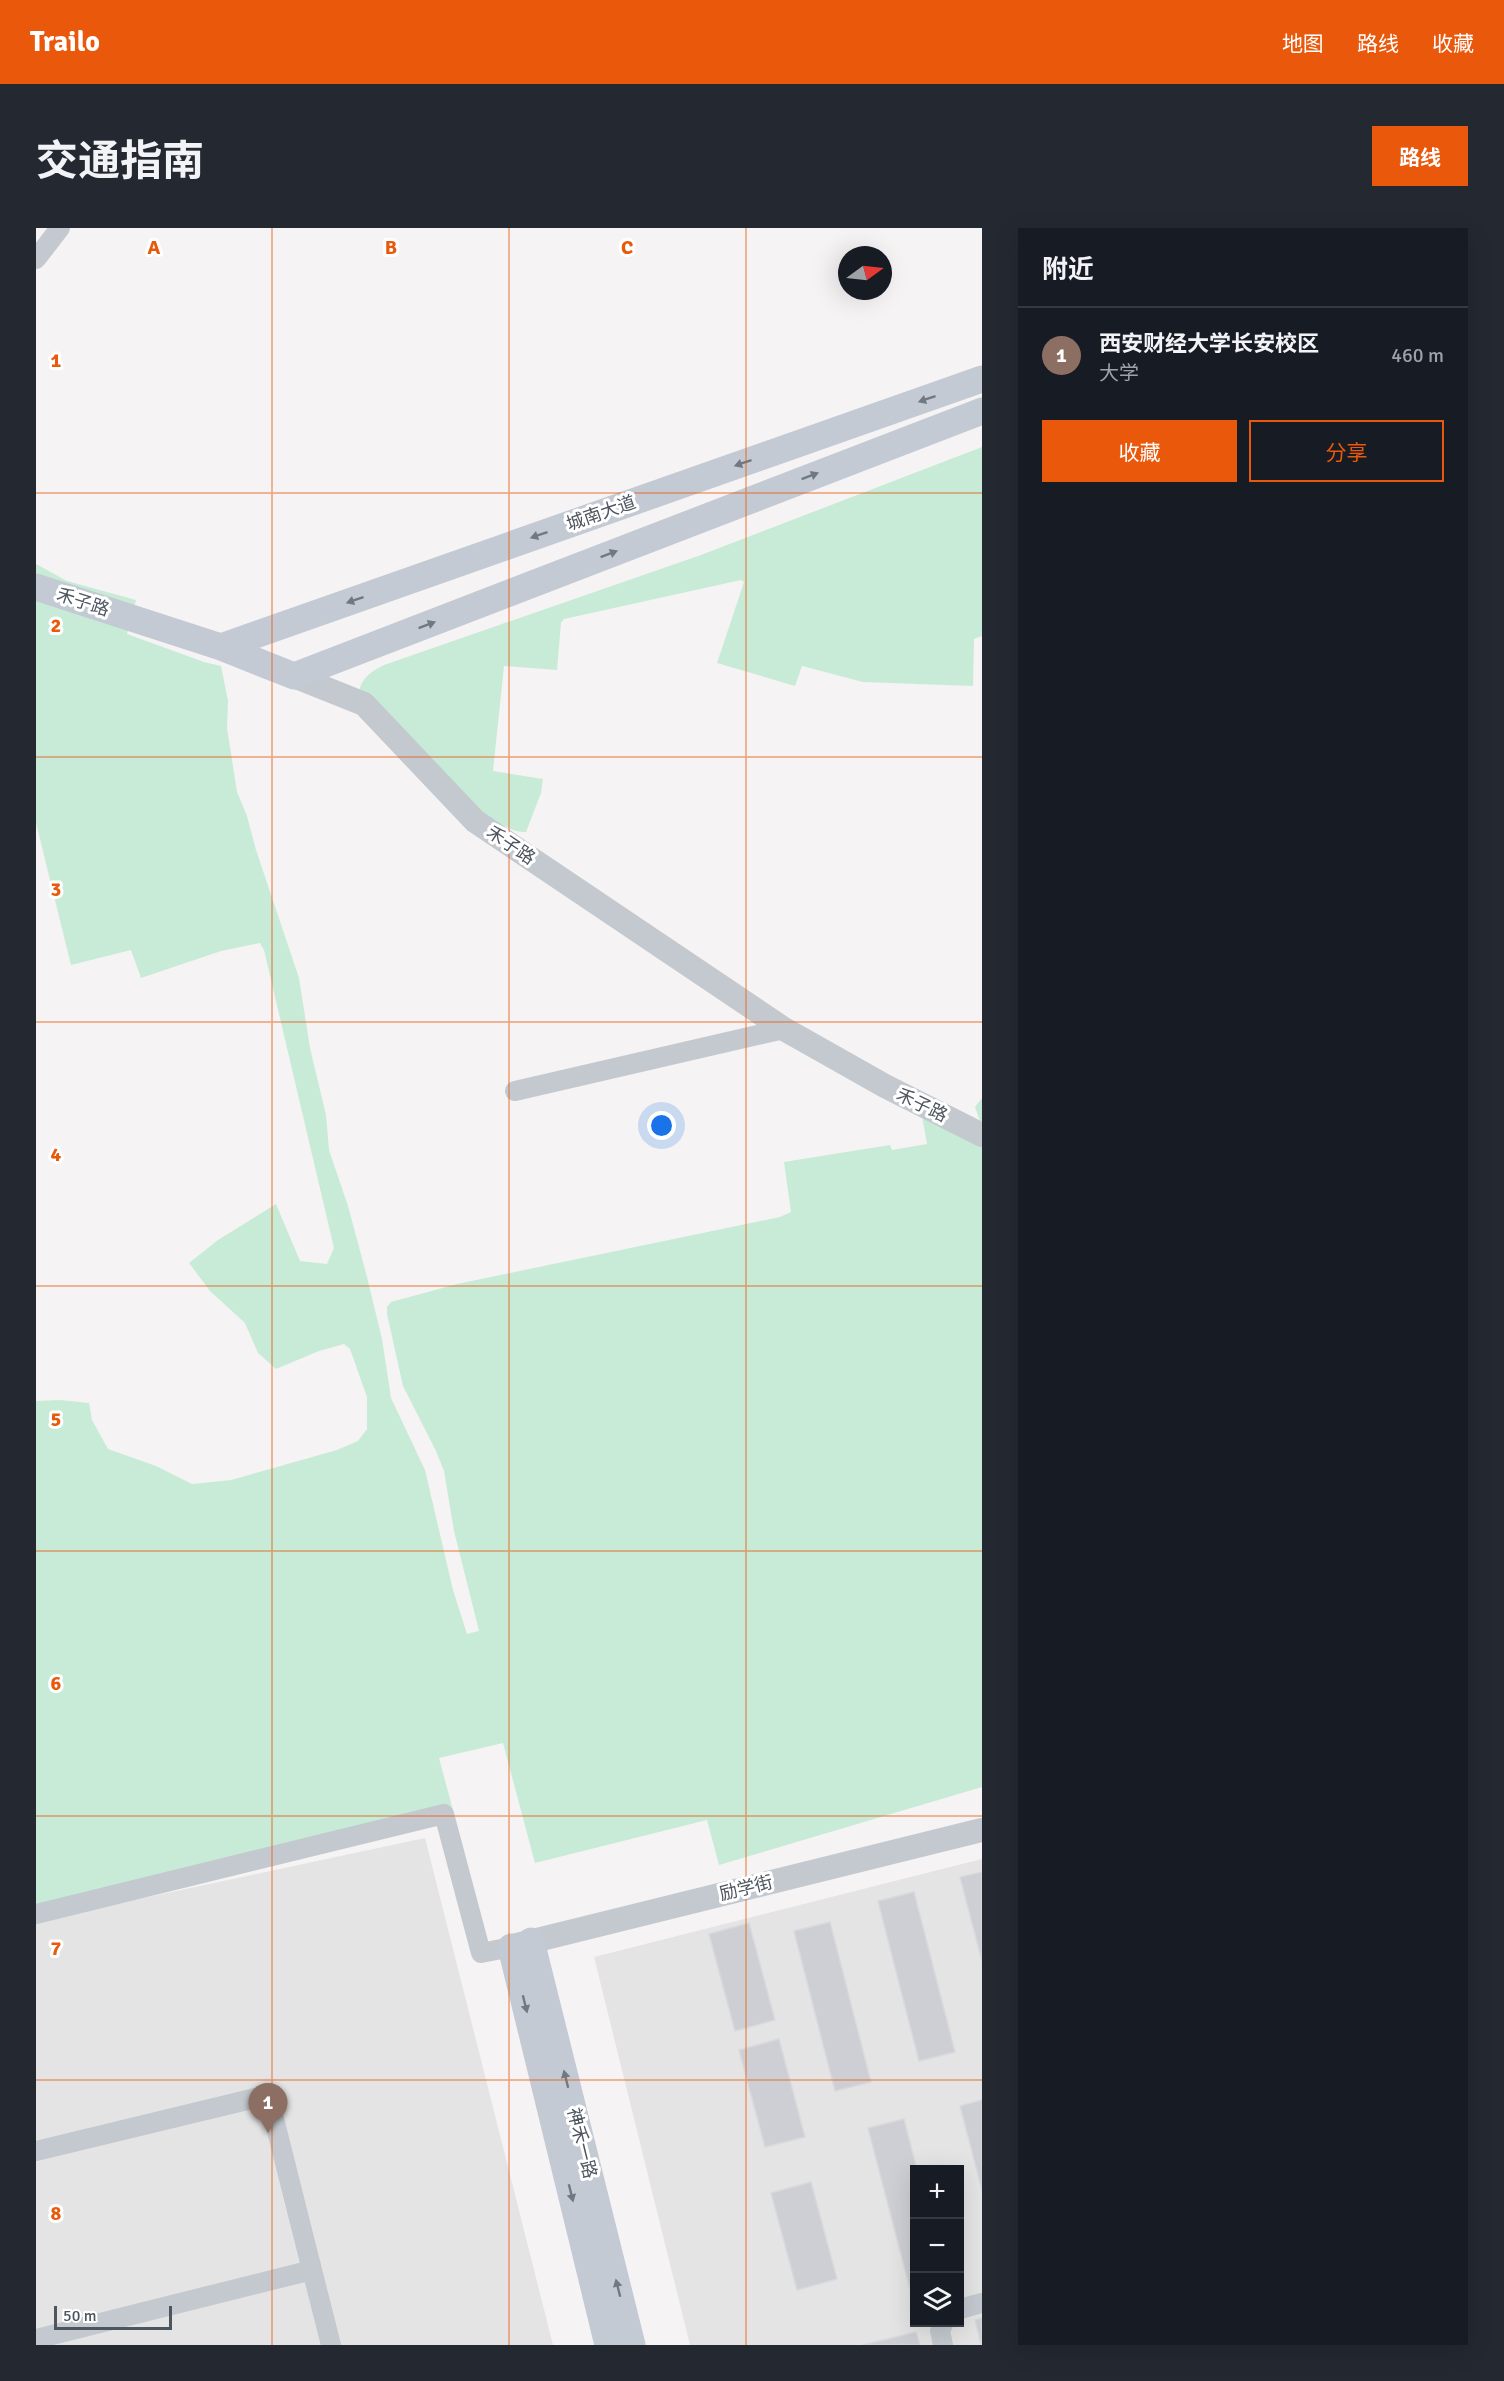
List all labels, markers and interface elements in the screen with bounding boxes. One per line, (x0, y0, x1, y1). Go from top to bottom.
text: Trailo (30, 25, 100, 59)
text: 地图 (1282, 31, 1324, 57)
text: 路线 (1357, 31, 1399, 57)
text: 收藏 (1432, 31, 1474, 57)
button: 路线 (1372, 126, 1468, 186)
text: 交通指南 (36, 136, 204, 187)
text: A (148, 235, 161, 260)
text: B (385, 235, 397, 260)
text: C (621, 235, 633, 260)
north arrow (838, 246, 892, 300)
text: 附近 (1042, 254, 1094, 286)
text: 西安财经大学长安校区 (1099, 330, 1319, 357)
text: 1 (1056, 343, 1067, 368)
text: 460 m (1391, 343, 1444, 368)
text: 1 (51, 348, 62, 373)
text: 大学 (1099, 361, 1139, 386)
one-way arrow (918, 394, 936, 404)
button: 收藏 (1042, 420, 1237, 482)
button: 分享 (1249, 420, 1444, 482)
one-way arrow (734, 459, 752, 469)
one-way arrow (801, 471, 819, 480)
street label: 城南大道 (563, 491, 639, 535)
one-way arrow (530, 530, 548, 540)
one-way arrow (600, 549, 618, 558)
street label: 禾子路 (54, 583, 112, 621)
one-way arrow (346, 595, 364, 605)
text: 2 (51, 613, 61, 638)
one-way arrow (418, 620, 436, 629)
street label: 禾子路 (482, 821, 540, 869)
text: 3 (51, 877, 61, 902)
street label: 禾子路 (893, 1083, 951, 1127)
your location (647, 1111, 676, 1140)
text: 4 (51, 1142, 62, 1167)
text: 5 (51, 1407, 61, 1432)
text: 6 (51, 1671, 62, 1696)
street label: 励学街 (717, 1871, 775, 1905)
text: 7 (51, 1936, 62, 1961)
one-way arrow (520, 1994, 530, 2013)
one-way arrow (560, 2069, 570, 2088)
pin: 1 (248, 2084, 288, 2133)
street label: 神禾一路 (563, 2105, 601, 2181)
map controls (910, 2165, 964, 2327)
button: + (910, 2165, 964, 2219)
one-way arrow (566, 2184, 576, 2202)
text: 8 (51, 2201, 62, 2226)
button: − (910, 2219, 964, 2273)
button: layers (910, 2273, 964, 2327)
one-way arrow (613, 2279, 623, 2297)
scale bar (54, 2303, 172, 2330)
text: 50 m (63, 2306, 97, 2326)

